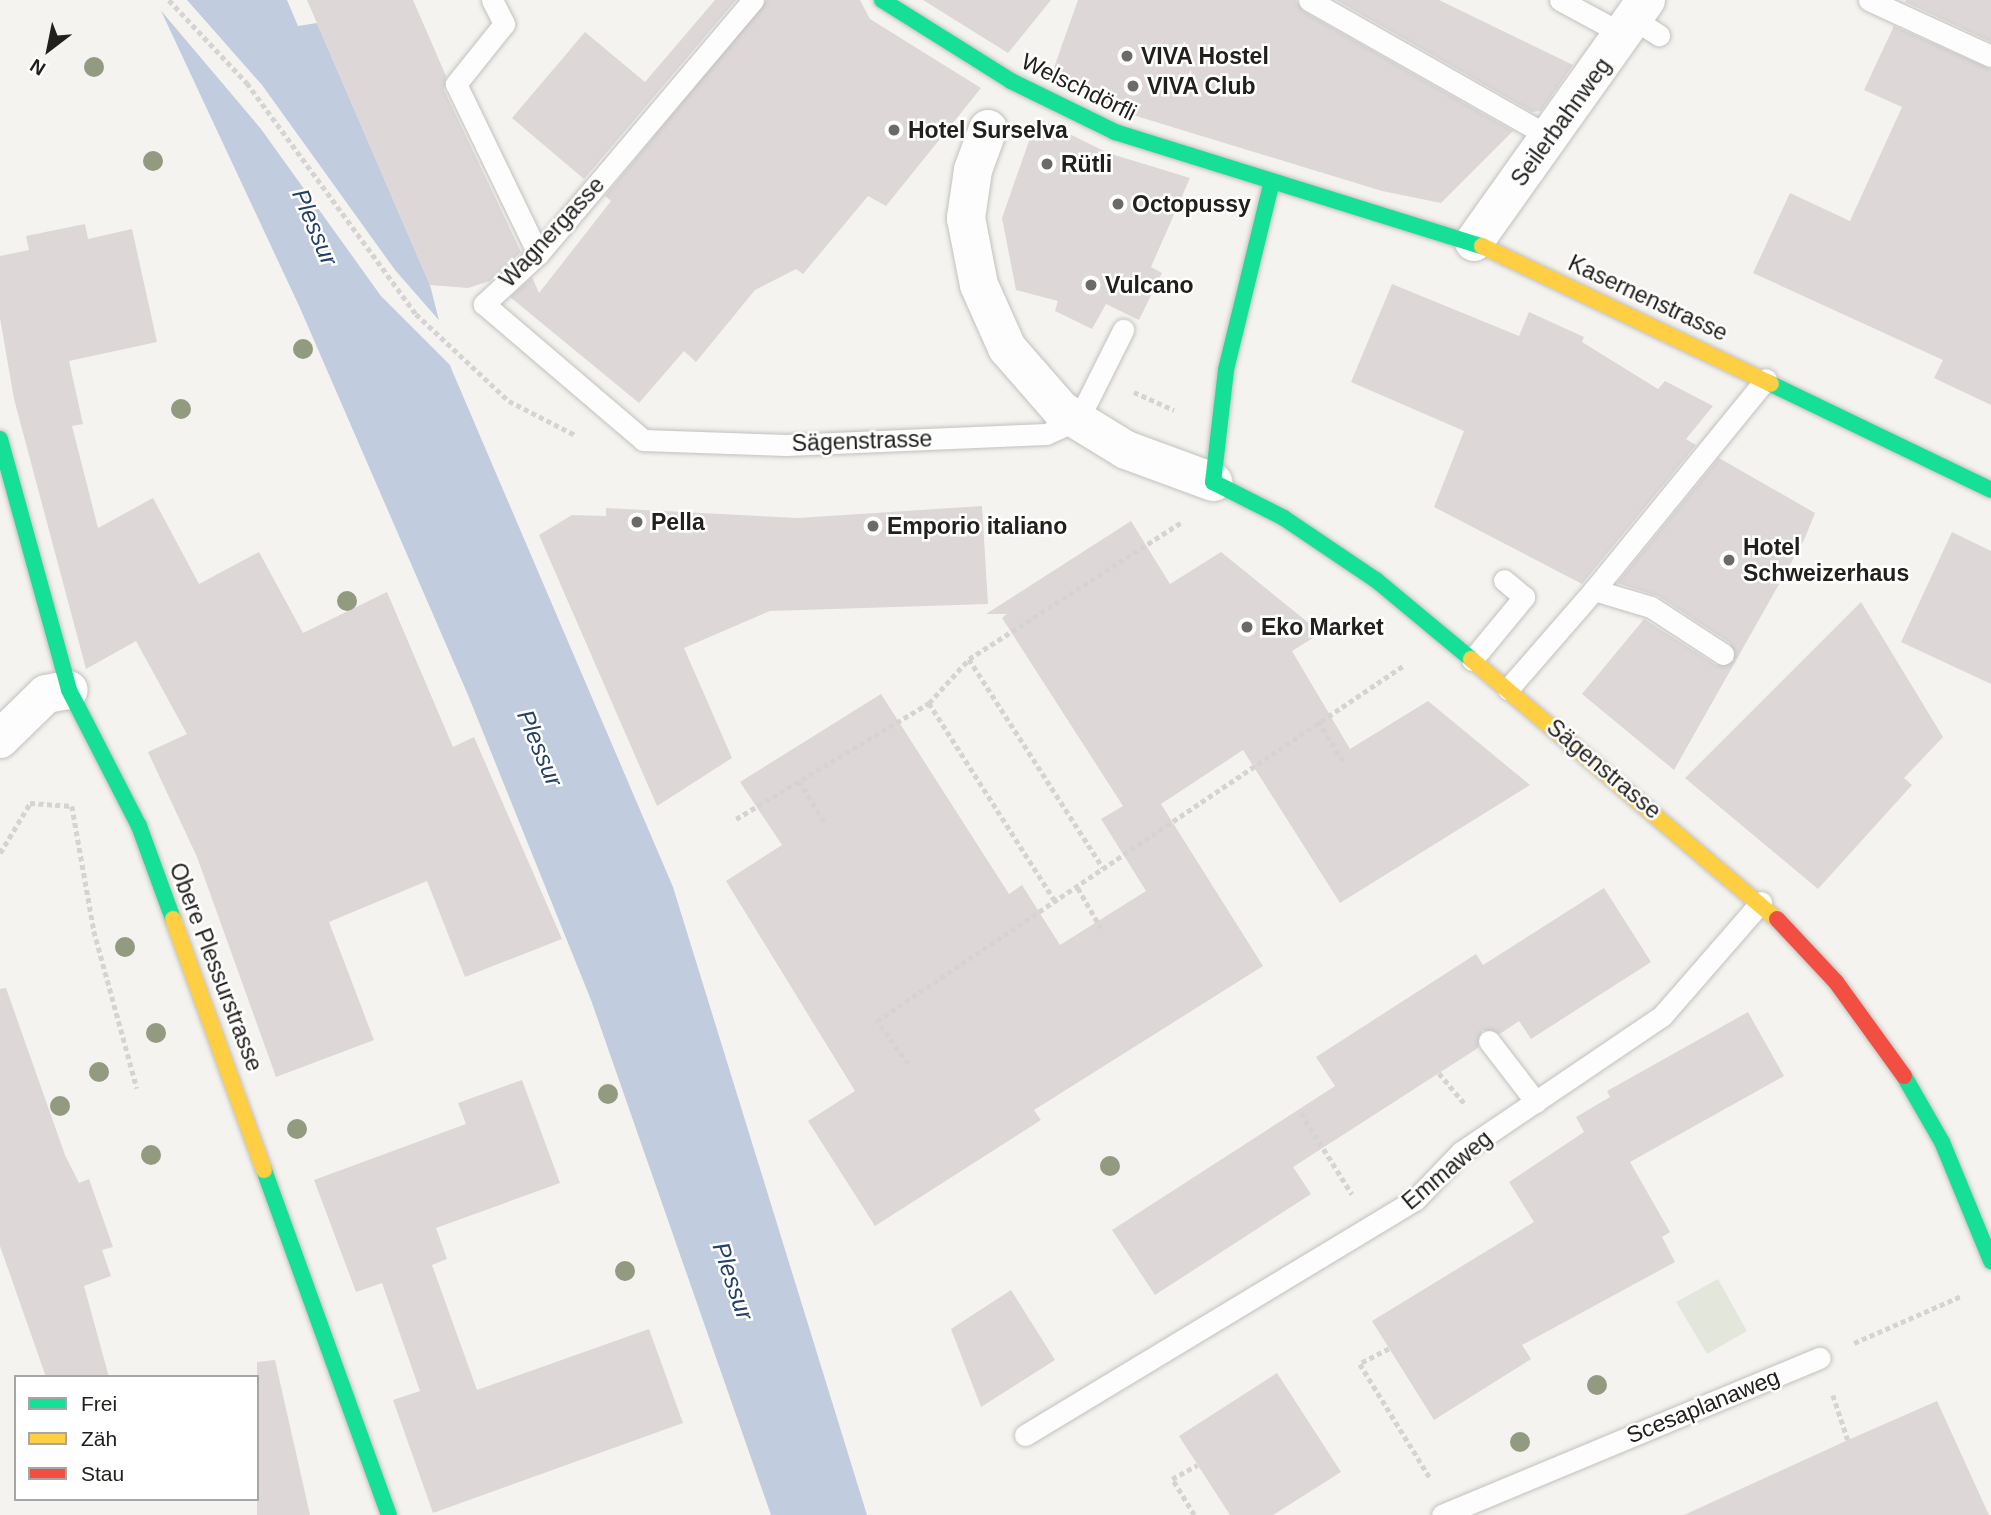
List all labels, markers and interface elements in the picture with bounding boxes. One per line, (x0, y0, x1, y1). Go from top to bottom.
north arrow (14, 14, 84, 84)
place label: VIVA Hostel (1141, 42, 1270, 70)
street label: Welschdörfli (1017, 47, 1141, 127)
marker: VIVA Hostel (1119, 48, 1135, 64)
street label: Seilerbahnweg (1505, 52, 1617, 192)
text: N (26, 55, 49, 80)
place label: VIVA Club (1147, 72, 1256, 100)
marker: VIVA Club (1125, 78, 1141, 94)
place label: Hotel Surselva (908, 116, 1068, 144)
marker: Hotel Surselva (886, 122, 902, 138)
place label: Rütli (1061, 150, 1112, 178)
marker: Rütli (1039, 156, 1055, 172)
street label: Wagnergasse (494, 171, 610, 293)
water label: Plessur (286, 185, 344, 269)
place label: Octopussy (1132, 190, 1251, 218)
marker: Octopussy (1110, 196, 1126, 212)
street label: Kasernenstrasse (1564, 249, 1732, 347)
place label: Vulcano (1105, 271, 1194, 299)
marker: Vulcano (1083, 277, 1099, 293)
street label: Sägenstrasse (791, 425, 933, 457)
place label: Pella (651, 508, 705, 536)
place label: Emporio italiano (887, 512, 1067, 540)
marker: Pella (629, 514, 645, 530)
marker: Emporio italiano (865, 518, 881, 534)
place label: Hotel Schweizerhaus (1743, 533, 1909, 587)
marker: Hotel Schweizerhaus (1721, 552, 1737, 568)
place label: Eko Market (1261, 613, 1384, 641)
marker: Eko Market (1239, 619, 1255, 635)
water label: Plessur (511, 706, 569, 790)
street label: Sägenstrasse (1541, 713, 1667, 825)
street label: Obere Plessurstrasse (163, 859, 269, 1075)
street label: Emmaweg (1397, 1125, 1497, 1215)
water label: Plessur (706, 1238, 760, 1324)
street label: Scesaplanaweg (1623, 1363, 1783, 1449)
legend (14, 1375, 259, 1501)
text: Frei (81, 1392, 117, 1415)
text: Zäh (81, 1427, 117, 1450)
text: Stau (81, 1462, 124, 1485)

